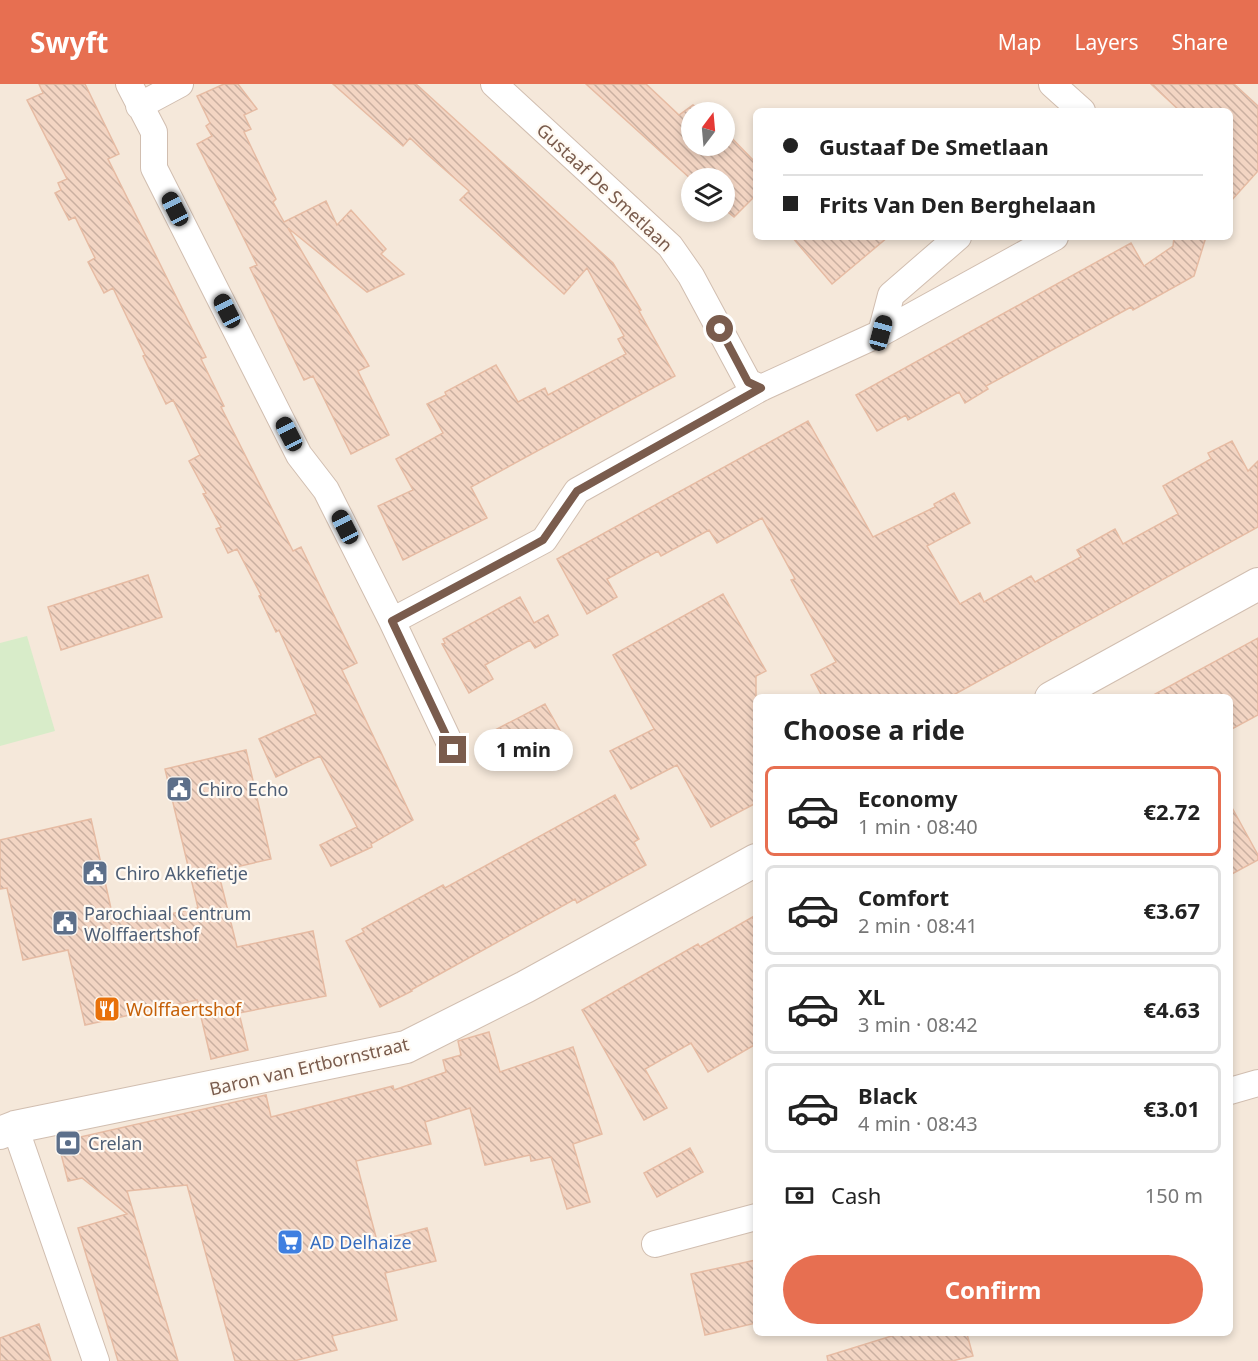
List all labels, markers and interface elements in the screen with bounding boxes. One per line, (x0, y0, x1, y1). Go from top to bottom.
text: Swyft (30, 23, 108, 61)
text: Map (998, 28, 1042, 56)
text: Layers (1075, 28, 1139, 56)
text: Share (1172, 28, 1228, 56)
north arrow (681, 102, 735, 156)
map controls (681, 102, 735, 222)
street label: Gustaaf De Smetlaan (532, 118, 678, 256)
text: Gustaaf De Smetlaan (819, 131, 1049, 161)
button: layers (681, 168, 735, 222)
car (159, 189, 191, 229)
text: Frits Van Den Berghelaan (819, 189, 1096, 219)
car (211, 291, 243, 331)
car (868, 313, 894, 353)
route start (706, 315, 733, 342)
car (273, 414, 305, 454)
car (329, 507, 361, 547)
text: Choose a ride (783, 711, 965, 748)
callout: 1 min (474, 729, 573, 771)
route end (439, 736, 466, 763)
text: 1 min (496, 736, 551, 763)
public building icon: Chiro Echo (164, 774, 194, 804)
place label: Chiro Echo (198, 777, 288, 801)
text: Economy (858, 783, 957, 813)
icon: car (786, 784, 840, 838)
text: €2.72 (1143, 796, 1200, 826)
text: 1 min · 08:40 (858, 813, 978, 840)
public building icon: Chiro Akkefietje (80, 858, 110, 888)
place label: Chiro Akkefietje (115, 861, 248, 885)
text: Comfort (858, 882, 949, 912)
icon: car (786, 883, 840, 937)
text: €3.67 (1143, 895, 1200, 925)
place label: Parochiaal Centrum Wolffaertshof (84, 901, 251, 946)
public building icon: Parochiaal Centrum Wolffaertshof (50, 908, 80, 938)
text: 2 min · 08:41 (858, 912, 978, 939)
text: XL (858, 981, 885, 1011)
icon: car (786, 982, 840, 1036)
restaurant icon: Wolffaertshof (92, 994, 122, 1024)
text: €4.63 (1143, 994, 1200, 1024)
place label: Wolffaertshof (126, 997, 242, 1021)
text: 3 min · 08:42 (858, 1011, 978, 1038)
street label: Baron van Ertbornstraat (207, 1031, 412, 1101)
text: Black (858, 1080, 917, 1110)
icon: car (786, 1081, 840, 1135)
text: €3.01 (1143, 1093, 1200, 1123)
text: 4 min · 08:43 (858, 1110, 978, 1137)
bank icon: Crelan (53, 1128, 83, 1158)
place label: Crelan (88, 1131, 142, 1155)
icon: cash (783, 1179, 816, 1212)
text: Cash (831, 1180, 881, 1210)
text: 150 m (1145, 1182, 1203, 1209)
supermarket icon: AD Delhaize (275, 1227, 305, 1257)
place label: AD Delhaize (310, 1230, 412, 1254)
button: Confirm (783, 1255, 1203, 1324)

